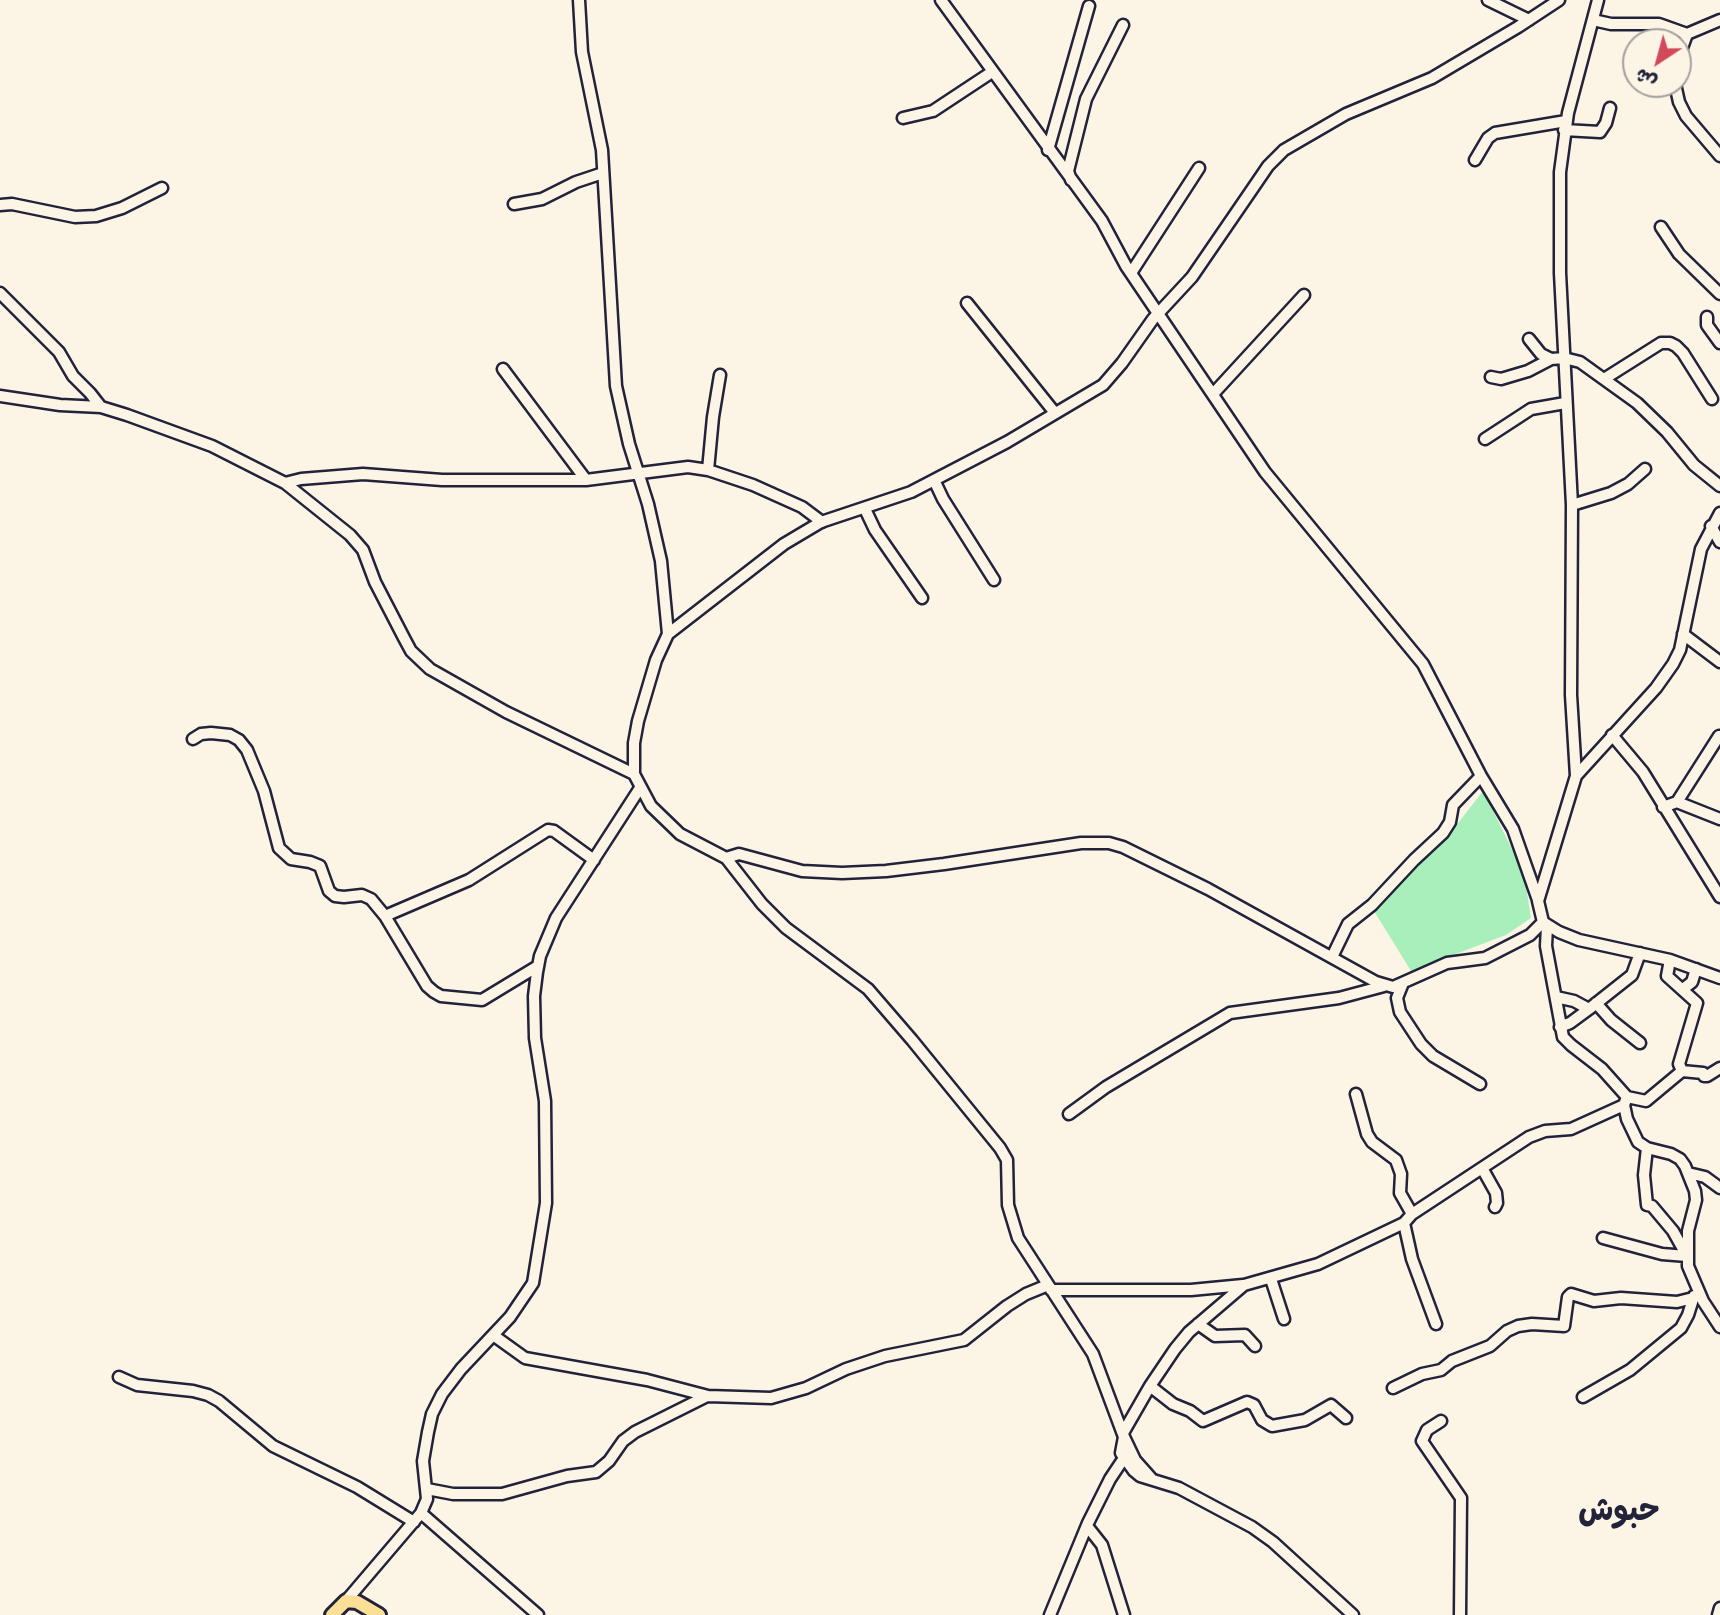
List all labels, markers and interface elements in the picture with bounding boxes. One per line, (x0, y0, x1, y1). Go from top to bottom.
north arrow (1622, 28, 1692, 98)
text: ش (1631, 63, 1661, 93)
district label: حبوش (1578, 1492, 1660, 1530)

